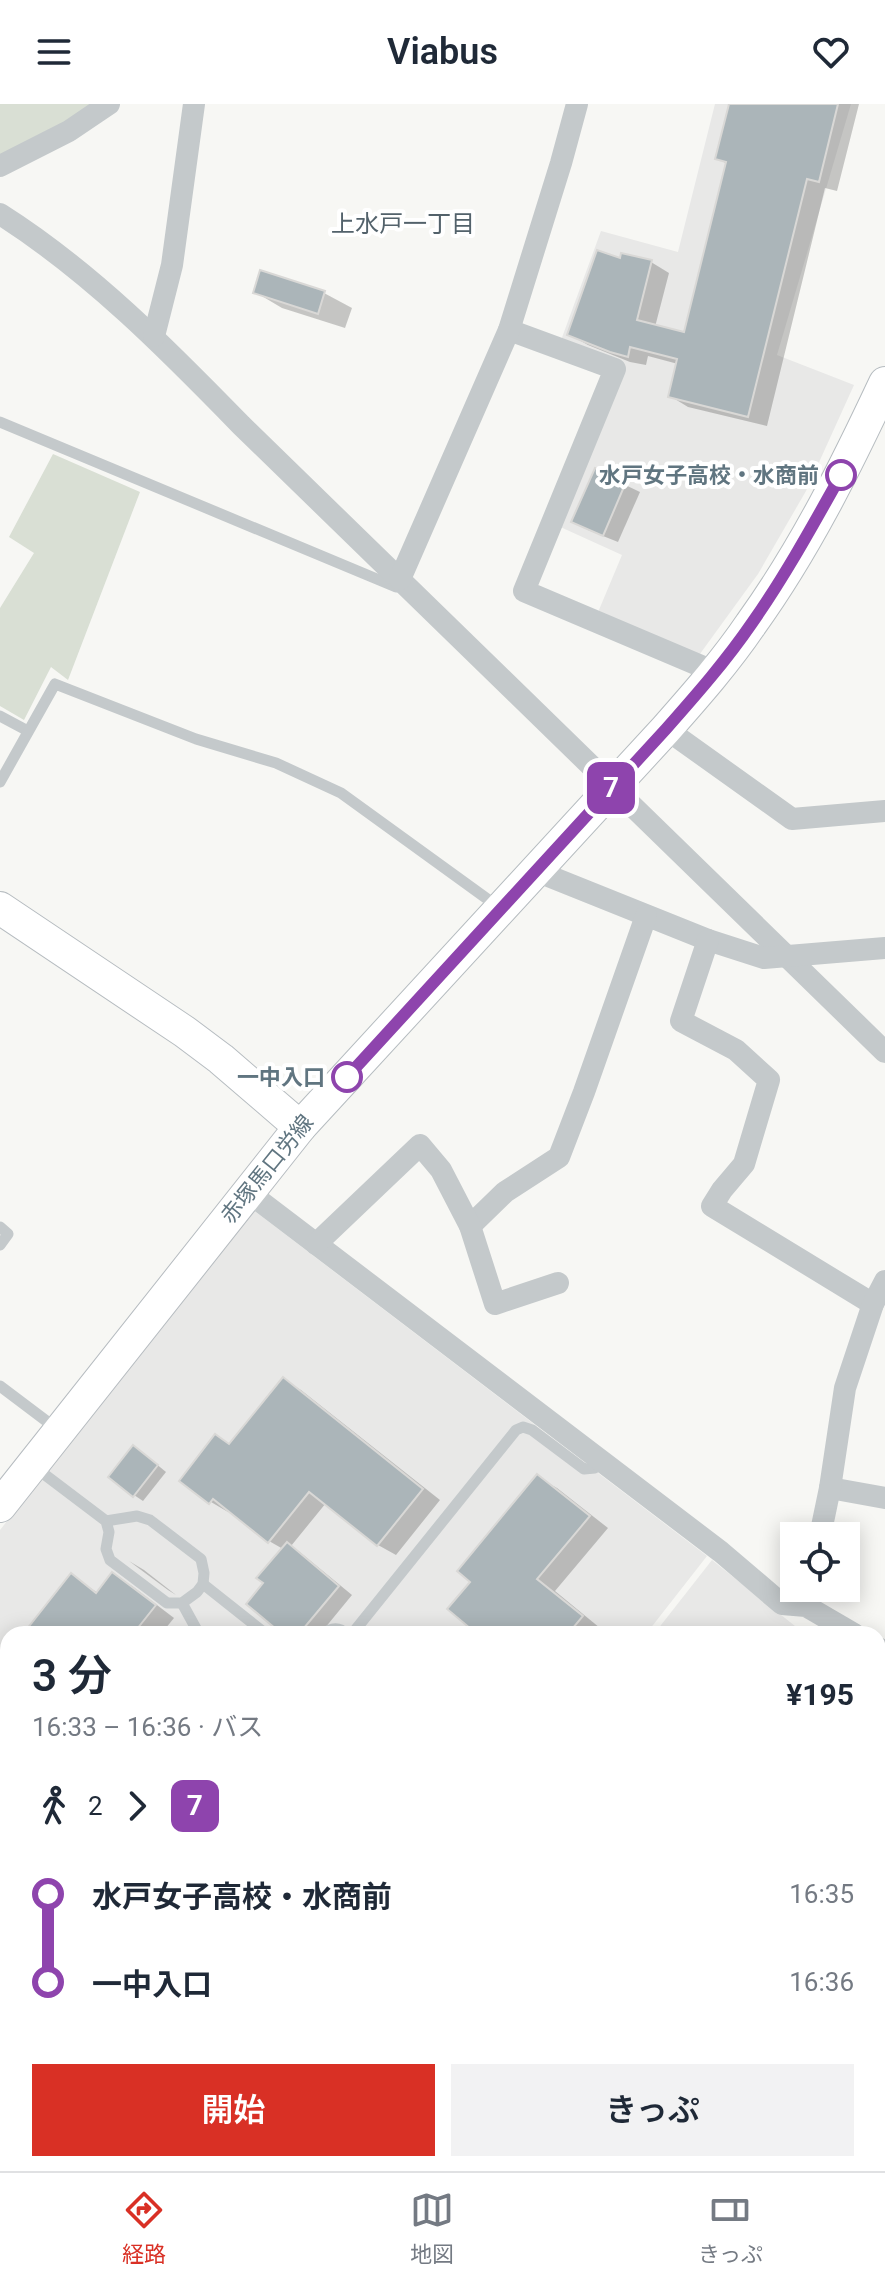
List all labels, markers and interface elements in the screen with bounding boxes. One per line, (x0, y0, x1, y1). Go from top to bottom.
icon: menu (32, 30, 76, 74)
icon: heart (809, 30, 853, 74)
text: Viabus (387, 31, 498, 73)
district label: 上水戸一丁目 (331, 210, 475, 238)
marker: 水戸女子高校・水商前 (826, 460, 856, 490)
place label: 水戸女子高校・水商前 (599, 463, 819, 488)
line badge: 7 (585, 762, 637, 814)
text: 7 (603, 771, 619, 804)
marker: 一中入口 (332, 1062, 362, 1092)
place label: 一中入口 (237, 1065, 325, 1090)
street label: 赤塚馬口労線 (216, 1110, 318, 1228)
map controls (780, 1522, 860, 1602)
button: locate (780, 1522, 860, 1602)
text: 3 分 (32, 1650, 112, 1702)
text: ¥195 (786, 1677, 854, 1712)
text: 16:33 – 16:36 · バス (32, 1712, 263, 1742)
icon: walk (32, 1784, 76, 1828)
icon: forward (115, 1784, 159, 1828)
text: 7 (187, 1789, 203, 1822)
text: 2 (88, 1791, 103, 1821)
text: 水戸女子高校・水商前 (92, 1879, 392, 1914)
text: 16:35 (789, 1879, 854, 1909)
text: 一中入口 (92, 1967, 212, 2002)
text: 16:36 (789, 1967, 854, 1997)
button: 開始 (32, 2064, 435, 2156)
button: きっぷ (451, 2064, 854, 2156)
tab: 経路 (122, 2188, 166, 2268)
tab: 地図 (410, 2188, 454, 2268)
tab: きっぷ (698, 2188, 763, 2268)

